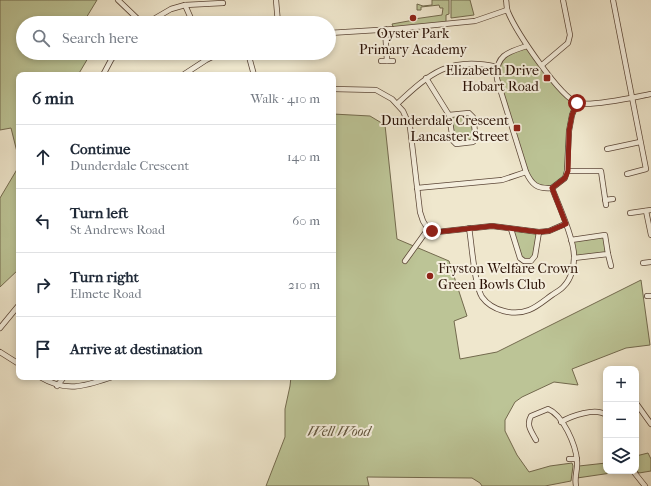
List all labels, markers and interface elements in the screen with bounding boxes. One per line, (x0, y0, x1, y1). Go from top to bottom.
marker: Oyster Park Primary Academy (408, 13, 418, 23)
search box (16, 16, 336, 60)
place label: Oyster Park Primary Academy (359, 25, 468, 58)
icon: search (30, 27, 52, 49)
text: Search here (62, 29, 138, 47)
place label: Elizabeth Drive Hobart Road (445, 62, 539, 95)
marker: Elizabeth Drive Hobart Road (542, 73, 552, 83)
text: 6 min (32, 88, 74, 108)
text: Walk · 410 m (251, 91, 320, 106)
route start (568, 94, 586, 112)
place label: Dunderdale Crescent Lancaster Street (381, 112, 509, 145)
marker: Dunderdale Crescent Lancaster Street (512, 123, 522, 133)
text: Continue (70, 140, 130, 158)
icon: ahead (32, 146, 54, 168)
text: 140 m (287, 149, 320, 164)
text: Dunderdale Crescent (70, 158, 189, 173)
text: Turn left (70, 204, 128, 222)
icon: left (32, 210, 54, 232)
text: 60 m (292, 213, 320, 228)
text: St Andrews Road (70, 222, 165, 237)
route end (423, 222, 441, 240)
place label: Fryston Welfare Crown Green Bowls Club (438, 260, 578, 293)
text: Turn right (70, 268, 139, 286)
marker: Fryston Welfare Crown Green Bowls Club (425, 271, 435, 281)
icon: right (32, 274, 54, 296)
text: 210 m (288, 277, 320, 292)
text: Elmete Road (70, 286, 142, 301)
icon: arrive (32, 338, 54, 360)
text: Arrive at destination (70, 340, 202, 358)
map controls (603, 366, 639, 474)
button: + (603, 366, 639, 402)
button: − (603, 402, 639, 438)
park label: Well Wood (307, 423, 373, 440)
button: layers (603, 438, 639, 474)

